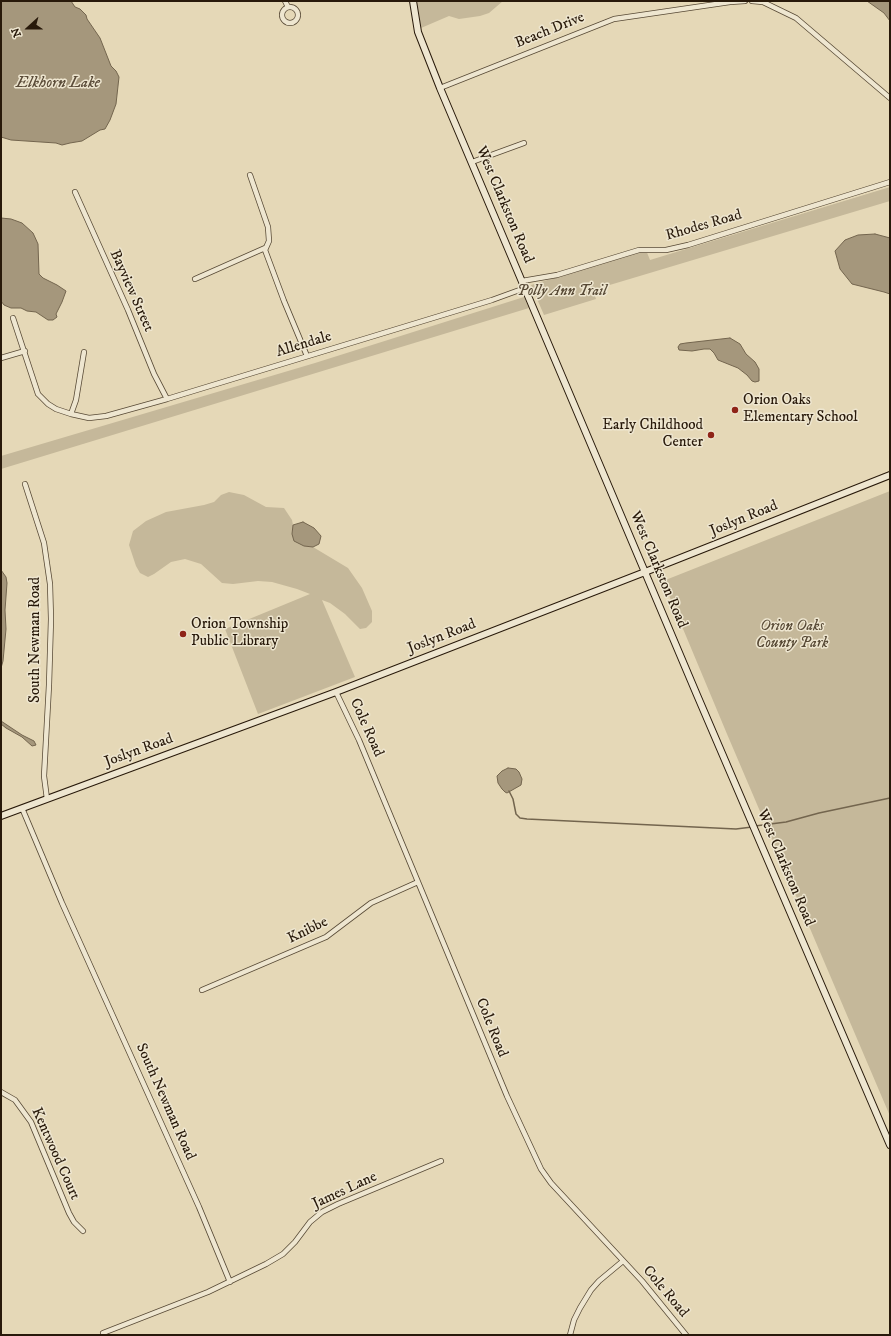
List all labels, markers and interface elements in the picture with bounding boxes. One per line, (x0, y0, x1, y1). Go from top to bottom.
north arrow (8, 8, 48, 48)
street label: Beach Drive (513, 9, 587, 53)
text: N (9, 26, 25, 39)
water label: Elkhorn Lake (16, 74, 100, 94)
street label: West Clarkston Road (471, 144, 537, 266)
street label: Rhodes Road (664, 207, 744, 245)
street label: Bayview Street (105, 247, 157, 335)
park label: Polly Ann Trail (517, 283, 607, 301)
street label: Allendale (274, 328, 334, 362)
place label: Orion Oaks Elementary School (743, 392, 858, 427)
marker: Orion Oaks Elementary School (730, 405, 740, 415)
place label: Early Childhood Center (602, 417, 703, 452)
marker: Early Childhood Center (706, 430, 716, 440)
street label: Joslyn Road (707, 497, 781, 541)
street label: West Clarkston Road (625, 509, 691, 631)
street label: South Newman Road (27, 577, 45, 703)
place label: Orion Township Public Library (191, 616, 288, 651)
street label: Joslyn Road (405, 616, 479, 658)
park label: Orion Oaks County Park (756, 618, 828, 653)
marker: Orion Township Public Library (178, 629, 188, 639)
street label: Cole Road (345, 696, 387, 760)
street label: Joslyn Road (102, 730, 176, 772)
street label: West Clarkston Road (752, 807, 818, 929)
street label: Knibbe (285, 914, 331, 948)
street label: Cole Road (471, 996, 511, 1060)
street label: South Newman Road (131, 1041, 199, 1163)
street label: Kentwood Court (27, 1105, 83, 1203)
street label: James Lane (310, 1168, 380, 1214)
street label: Cole Road (638, 1262, 692, 1322)

